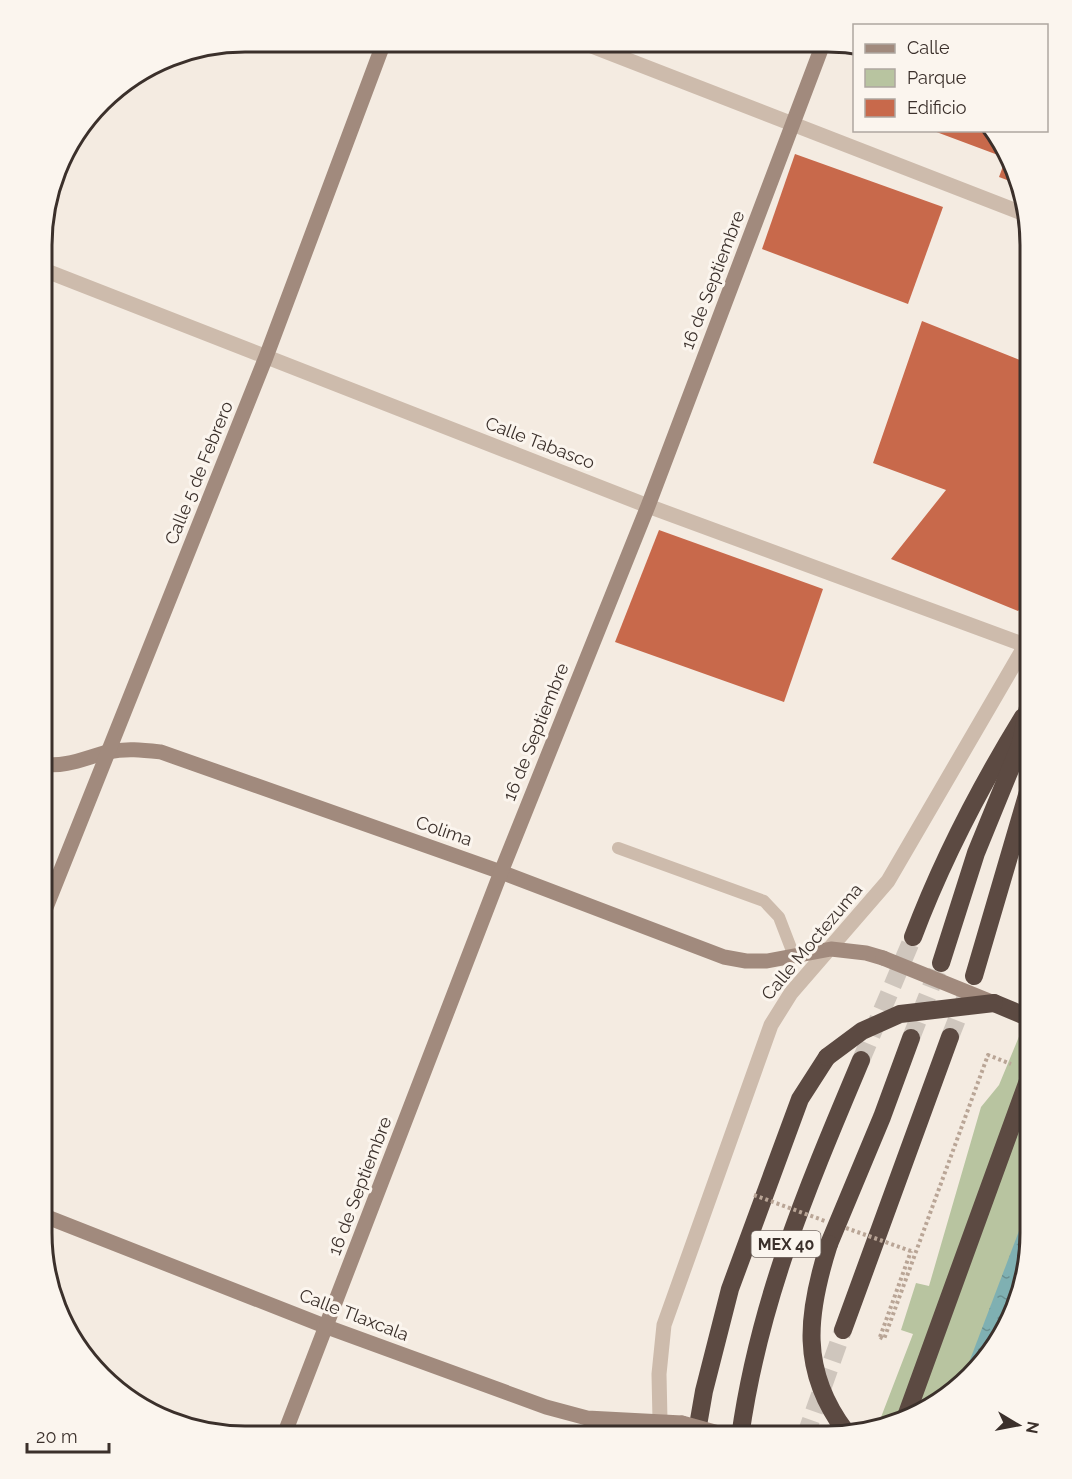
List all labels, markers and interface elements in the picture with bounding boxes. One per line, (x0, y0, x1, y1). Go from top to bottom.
legend (853, 24, 1048, 132)
text: Calle (907, 37, 950, 58)
text: Parque (907, 67, 967, 88)
text: Edificio (907, 97, 967, 118)
street label: 16 de Septiembre (676, 207, 749, 352)
street label: Calle 5 de Febrero (160, 398, 237, 548)
street label: Calle Tabasco (482, 412, 598, 473)
street label: 16 de Septiembre (498, 659, 573, 804)
street label: Colima (413, 811, 475, 850)
street label: Calle Moctezuma (757, 879, 866, 1004)
street label: 16 de Septiembre (323, 1113, 396, 1258)
road number: MEX 40 (752, 1231, 820, 1257)
street label: Calle Tlaxcala (297, 1284, 412, 1345)
north arrow (988, 1395, 1048, 1455)
scale bar (27, 1416, 110, 1454)
text: N (1022, 1420, 1043, 1435)
text: 20 m (36, 1426, 78, 1447)

